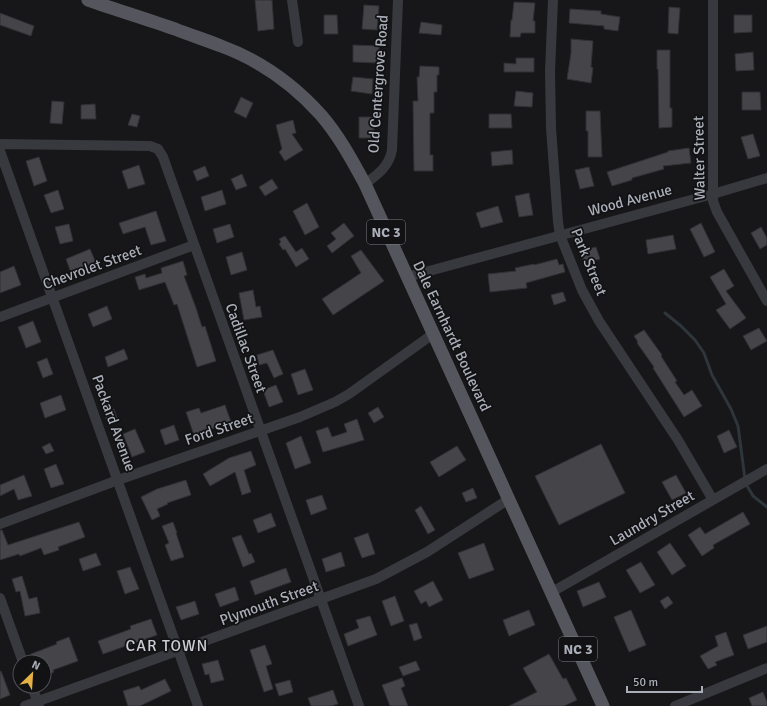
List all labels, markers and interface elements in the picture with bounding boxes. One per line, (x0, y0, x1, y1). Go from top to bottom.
street label: Old Centergrove Road (364, 14, 392, 154)
street label: Walter Street (689, 116, 709, 200)
street label: Wood Avenue (586, 180, 674, 220)
road number: NC 3 (367, 220, 405, 244)
street label: Park Street (567, 226, 611, 298)
street label: Chevrolet Street (40, 241, 144, 293)
street label: Dale Earnhardt Boulevard (409, 258, 495, 414)
street label: Cadillac Street (221, 301, 271, 395)
street label: Packard Avenue (88, 372, 140, 474)
street label: Ford Street (183, 409, 255, 449)
street label: Laundry Street (606, 486, 698, 550)
street label: Plymouth Street (217, 577, 321, 629)
district label: CAR TOWN (126, 636, 208, 656)
road number: NC 3 (559, 637, 597, 661)
north arrow (12, 654, 52, 694)
text: N (30, 658, 42, 673)
scale bar (627, 668, 702, 694)
text: 50 m (633, 675, 658, 690)

